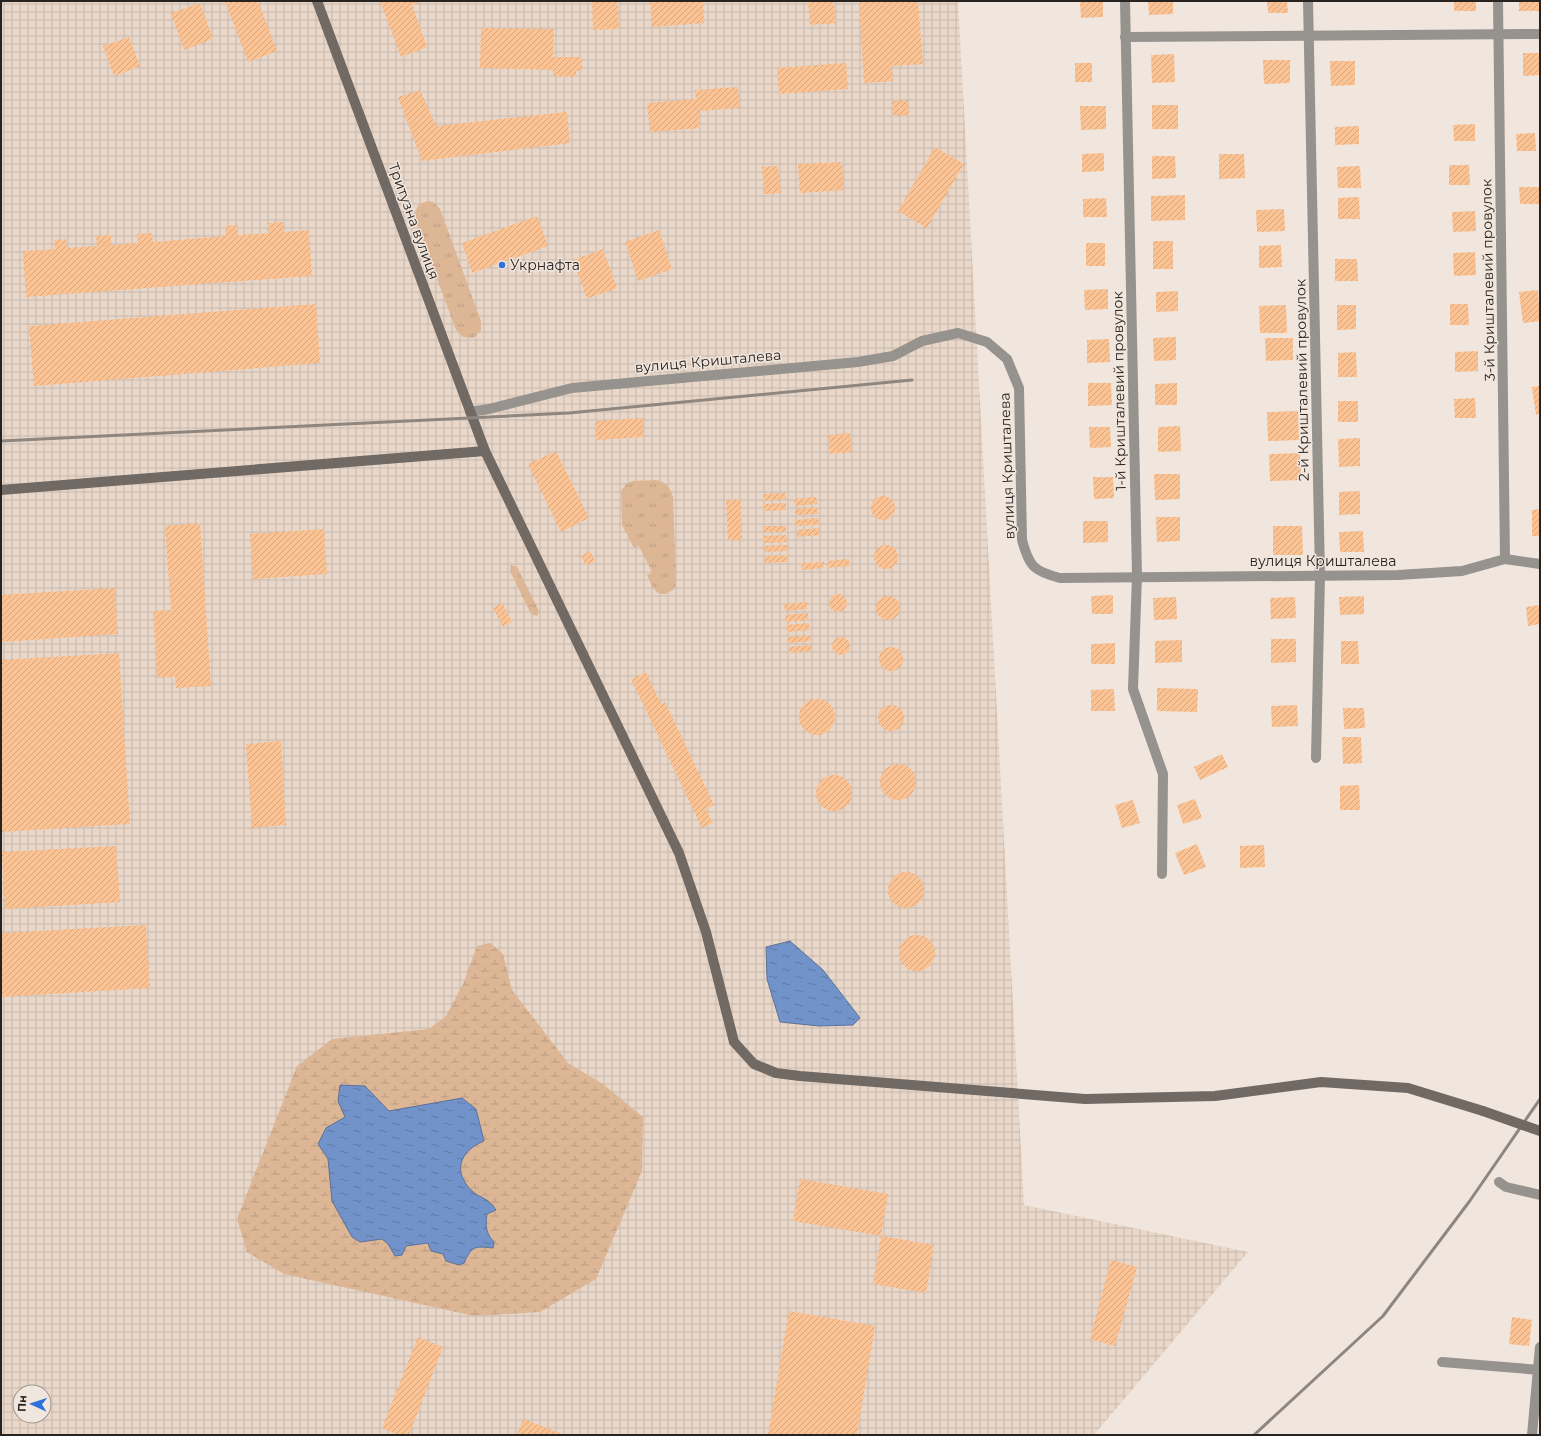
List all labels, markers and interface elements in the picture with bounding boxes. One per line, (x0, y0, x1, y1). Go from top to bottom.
street label: Тритузна вулиця (385, 160, 443, 282)
street label: 3-й Кришталевий провулок (1477, 179, 1499, 381)
place label: Укрнафта (510, 256, 580, 274)
marker: Укрнафта (497, 260, 507, 270)
street label: 2-й Кришталевий провулок (1291, 279, 1313, 481)
street label: 1-й Кришталевий провулок (1108, 291, 1130, 491)
street label: вулиця Кришталева (634, 346, 782, 376)
street label: вулиця Кришталева (995, 392, 1019, 540)
street label: вулиця Кришталева (1249, 552, 1397, 570)
north arrow (12, 1384, 52, 1424)
text: Пн (15, 1395, 29, 1412)

